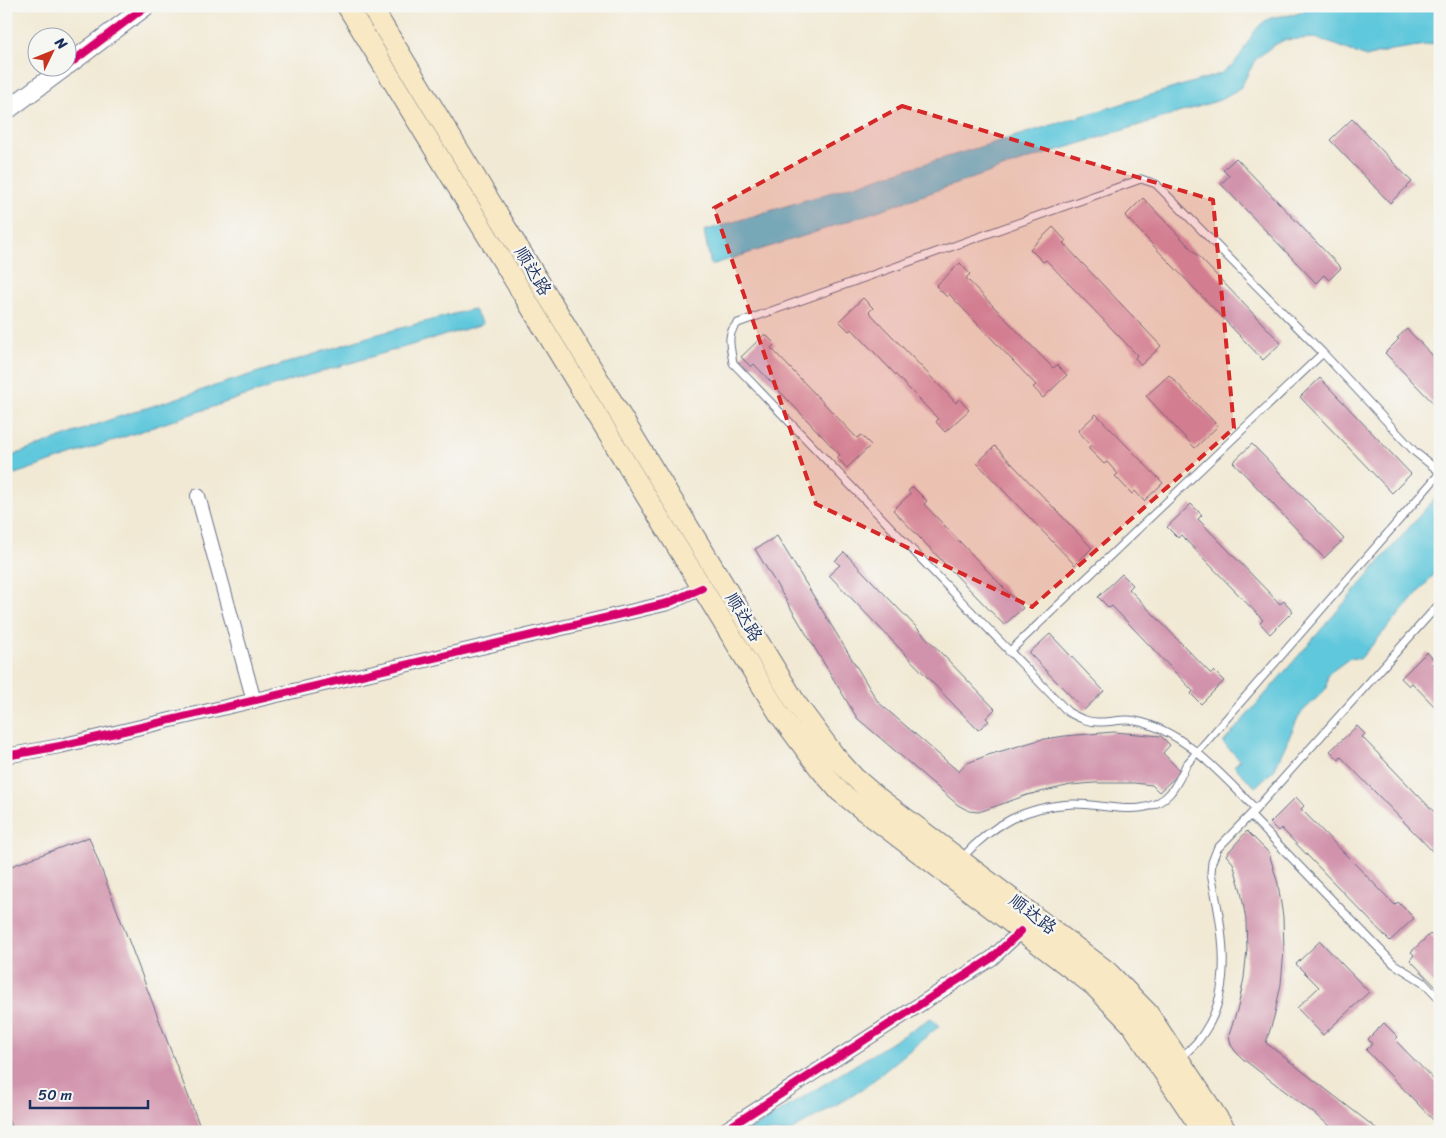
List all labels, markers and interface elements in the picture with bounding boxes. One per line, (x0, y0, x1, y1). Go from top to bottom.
north arrow (28, 28, 78, 78)
text: N (48, 31, 74, 56)
street label: 顺达路 (505, 240, 561, 302)
street label: 顺达路 (716, 586, 772, 648)
street label: 顺达路 (1002, 885, 1064, 943)
scale bar (30, 1078, 148, 1110)
text: 50 m (38, 1082, 73, 1108)

